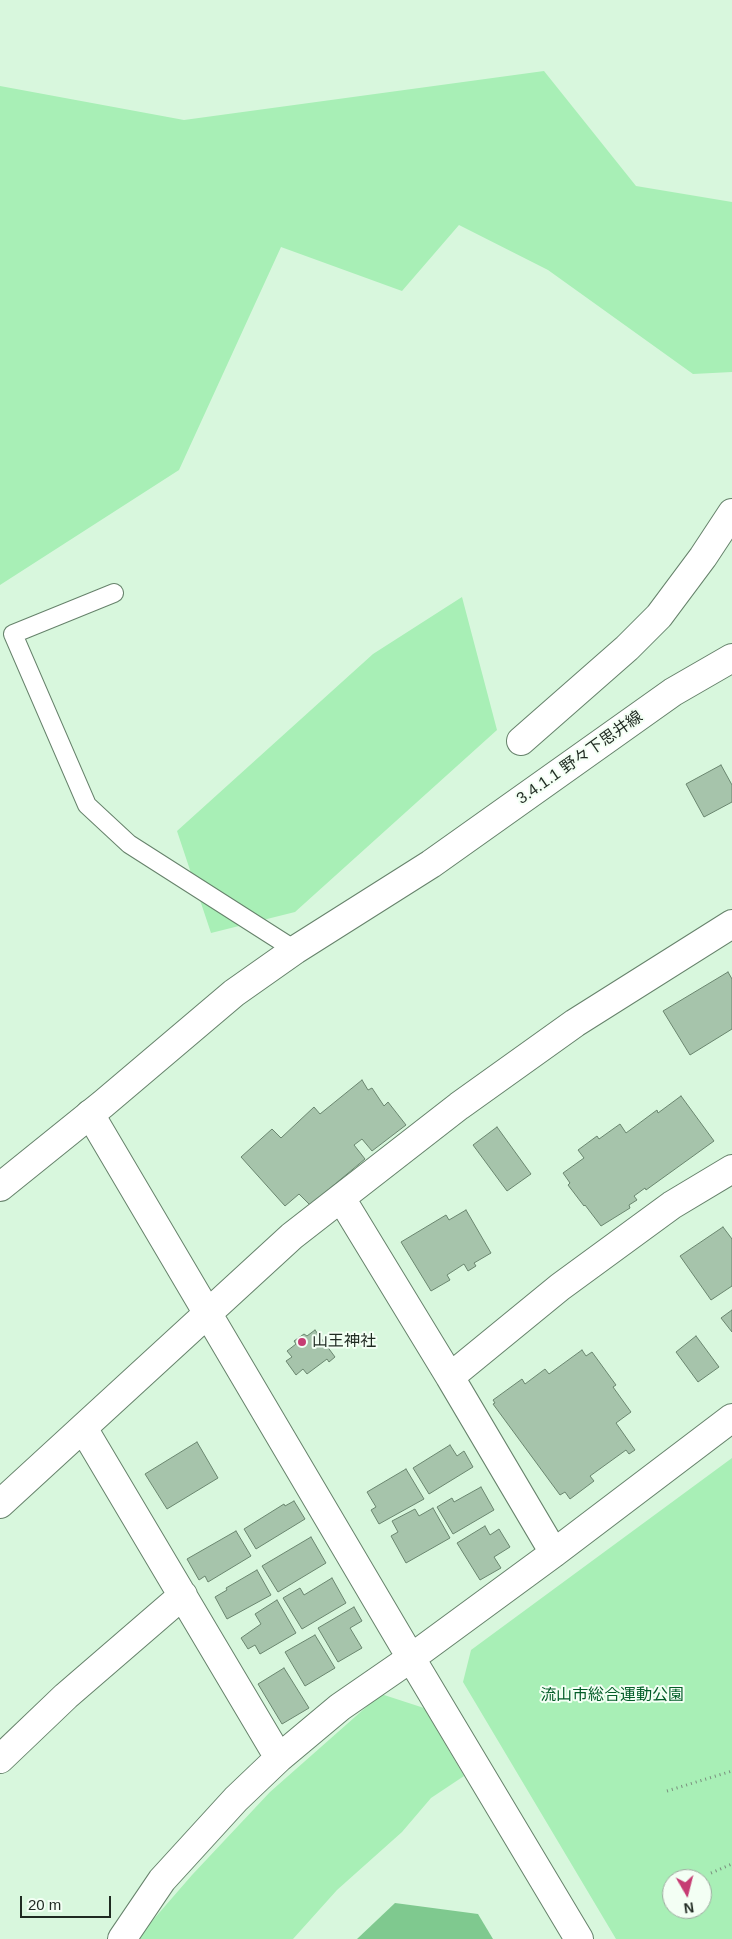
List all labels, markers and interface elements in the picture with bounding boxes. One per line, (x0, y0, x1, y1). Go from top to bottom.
street label: 3.4.1.1 野々下思井線 (513, 707, 647, 809)
place label: 山王神社 (312, 1332, 376, 1352)
marker: 山王神社 (296, 1336, 308, 1348)
park label: 流山市総合運動公園 (540, 1686, 684, 1706)
north arrow (662, 1869, 712, 1919)
scale bar (22, 1886, 114, 1918)
text: 20 m (28, 1896, 61, 1913)
text: N (683, 1899, 695, 1916)

